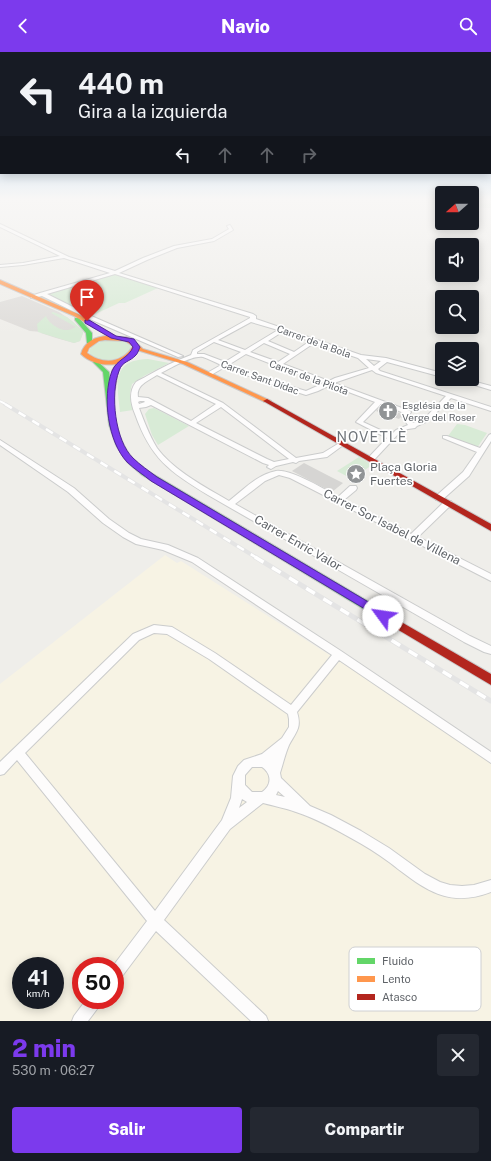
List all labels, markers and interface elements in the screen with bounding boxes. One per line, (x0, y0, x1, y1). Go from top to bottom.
icon: back (12, 15, 34, 37)
icon: search (457, 15, 479, 37)
text: Navio (221, 16, 270, 37)
text: 440 m (78, 67, 164, 100)
icon: left (12, 68, 64, 120)
text: Gira a la izquierda (78, 101, 227, 122)
icon: left (172, 144, 194, 166)
icon: ahead (214, 144, 236, 166)
icon: ahead (256, 144, 278, 166)
icon: right (298, 144, 320, 166)
north arrow (435, 186, 479, 230)
map controls (435, 186, 479, 386)
button: sound (435, 238, 479, 282)
pin (70, 280, 104, 321)
icon: arrive (76, 286, 98, 308)
button: search (435, 290, 479, 334)
street label: Carrer de la Bola (275, 322, 353, 360)
button: layers (435, 342, 479, 386)
street label: Carrer Sant Dídac (219, 357, 301, 397)
street label: Carrer de la Pilota (268, 357, 350, 397)
place label: Església de la Verge del Roser (402, 399, 476, 423)
church icon: Església de la Verge del Roser (377, 400, 399, 422)
district label: NOVETLÈ (336, 428, 408, 445)
place label: Plaça Gloria Fuertes (370, 460, 437, 488)
place icon: Plaça Gloria Fuertes (345, 463, 367, 485)
street label: Carrer Sor Isabel de Villena (321, 486, 463, 568)
street label: Carrer Enric Valor (252, 512, 344, 574)
position arrow (362, 595, 404, 637)
legend (349, 947, 481, 1011)
text: Fluido (382, 955, 414, 967)
speed limit sign: 50 (72, 957, 124, 1009)
text: 41 (27, 966, 49, 990)
text: Lento (382, 973, 411, 985)
text: km/h (26, 987, 50, 999)
text: Atasco (382, 991, 417, 1003)
text: 2 min (12, 1034, 76, 1062)
button: close (437, 1034, 479, 1076)
text: 530 m · 06:27 (12, 1063, 95, 1078)
button: Salir (12, 1107, 242, 1153)
button: Compartir (250, 1107, 479, 1153)

